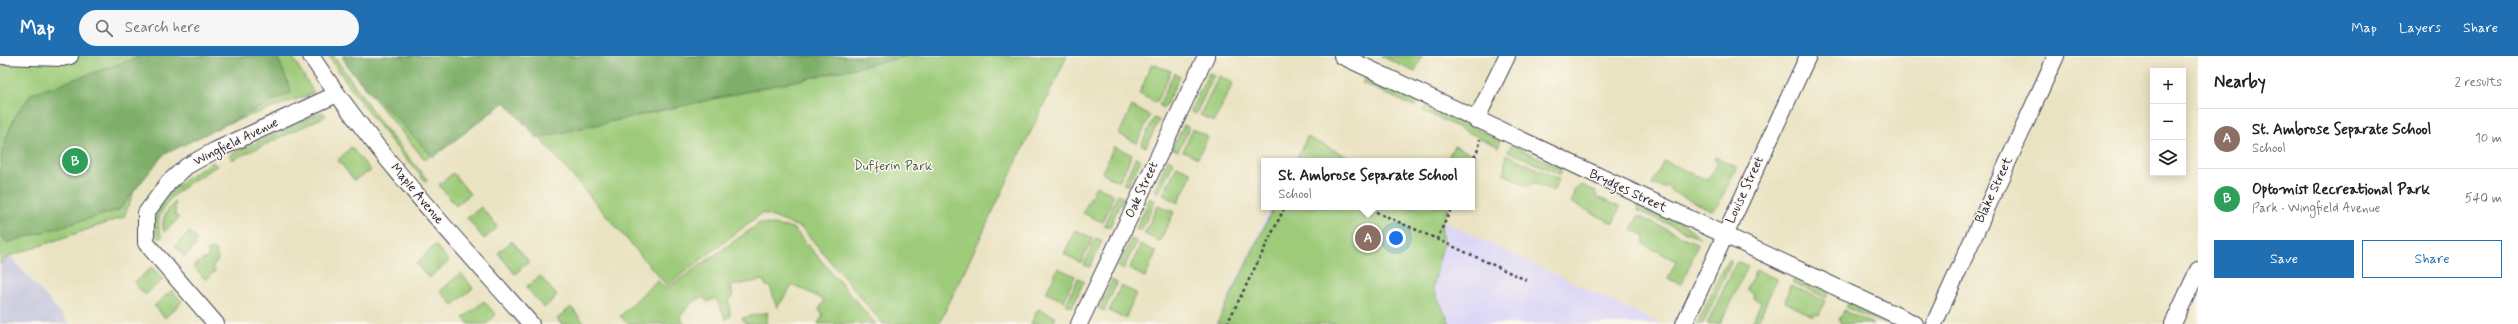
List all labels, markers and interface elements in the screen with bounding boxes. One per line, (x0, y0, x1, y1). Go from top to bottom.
search box (79, 10, 359, 46)
text: Map (20, 16, 55, 41)
icon: search (93, 17, 115, 39)
text: Search here (125, 18, 200, 38)
text: Map (2351, 19, 2377, 37)
text: Layers (2399, 19, 2441, 37)
text: Share (2463, 19, 2498, 37)
map controls (2150, 68, 2186, 176)
button: + (2150, 68, 2186, 104)
text: Nearby (2214, 71, 2266, 93)
text: 2 results (2455, 74, 2502, 91)
button: − (2150, 104, 2186, 140)
street label: Wingfield Avenue (191, 114, 282, 171)
text: St. Ambrose Separate School (2252, 120, 2431, 140)
text: A (2223, 130, 2231, 147)
text: 10 m (2475, 130, 2502, 147)
button: layers (2150, 140, 2186, 176)
text: School (2252, 140, 2286, 157)
pin: B (62, 146, 88, 176)
street label: Louise Street (1722, 154, 1768, 226)
street label: Blake Street (1971, 154, 2017, 226)
park label: Dufferin Park (854, 158, 933, 175)
popup (1261, 158, 1475, 210)
street label: Oak Street (1122, 159, 1162, 221)
street label: Maple Avenue (387, 160, 447, 228)
text: St. Ambrose Separate School (1278, 166, 1458, 186)
street label: Brydges Street (1586, 166, 1670, 218)
text: Optomist Recreational Park (2252, 180, 2430, 200)
text: School (1278, 186, 1312, 203)
text: B (2223, 190, 2231, 207)
text: 540 m (2465, 190, 2502, 207)
text: Park · Wingfield Avenue (2252, 200, 2380, 217)
pin: A (1355, 223, 1381, 253)
your location (1386, 228, 1406, 248)
button: Save (2214, 240, 2354, 278)
button: Share (2362, 240, 2502, 278)

